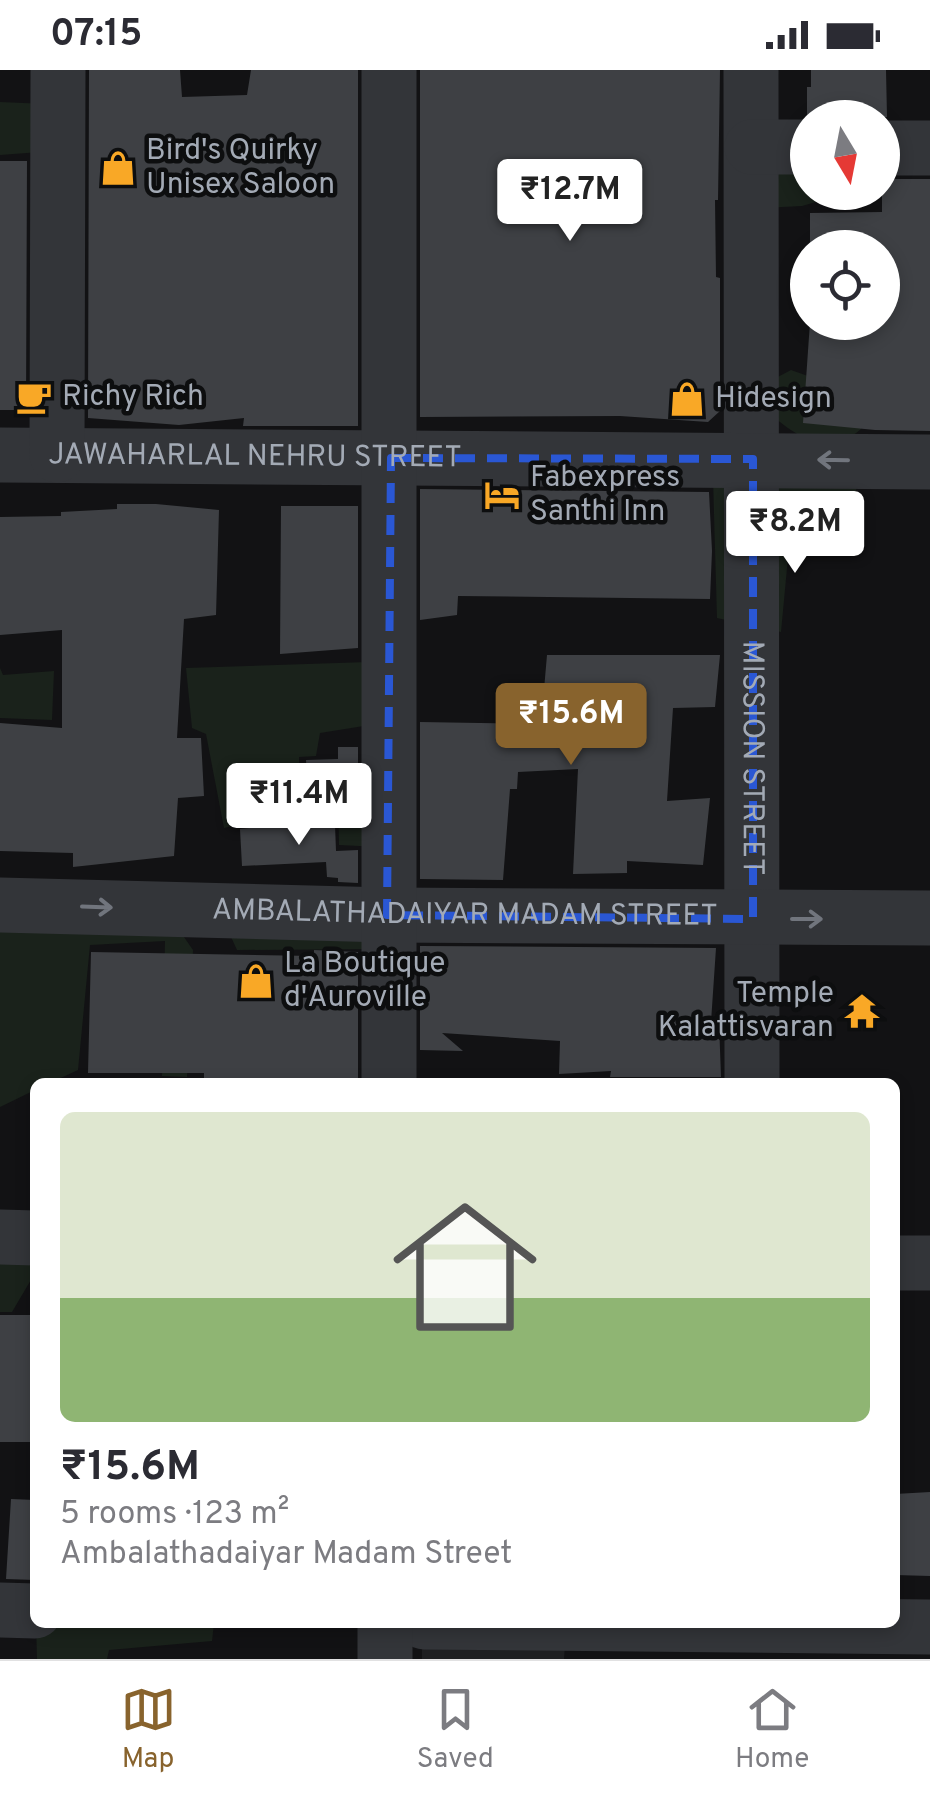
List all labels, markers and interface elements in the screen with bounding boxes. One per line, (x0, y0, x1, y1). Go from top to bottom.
text: 07:15 (50, 11, 142, 60)
north arrow (790, 100, 900, 210)
map controls (790, 100, 900, 340)
place label: Bird's Quirky Unisex Saloon (146, 133, 335, 204)
shop icon: Bird's Quirky Unisex Saloon (99, 149, 137, 187)
pin: ₹12.7M (489, 159, 651, 244)
text: ₹12.7M (519, 171, 621, 211)
button: locate (790, 230, 900, 340)
cafe icon: Richy Rich (15, 378, 53, 416)
place label: Richy Rich (62, 379, 204, 416)
shop icon: Hidesign (668, 380, 706, 418)
place label: Hidesign (715, 381, 832, 418)
street label: JAWAHARLAL NEHRU STREET (48, 437, 462, 477)
one-way arrow (817, 450, 850, 470)
place label: Fabexpress Santhi Inn (530, 460, 680, 531)
hotel icon: Fabexpress Santhi Inn (483, 476, 521, 514)
pin: ₹8.2M (725, 491, 865, 576)
text: ₹8.2M (748, 503, 842, 543)
street label: MISSION STREET (733, 641, 770, 875)
pin: ₹15.6M (490, 683, 652, 768)
text: ₹15.6M (518, 695, 624, 735)
pin: ₹11.4M (218, 763, 380, 848)
text: ₹11.4M (248, 775, 350, 815)
street label: AMBALATHADAIYAR MADAM STREET (212, 892, 718, 935)
one-way arrow (81, 898, 113, 917)
one-way arrow (790, 910, 823, 928)
place label: La Boutique d'Auroville (284, 946, 445, 1017)
shop icon: La Boutique d'Auroville (237, 962, 275, 1000)
place label: Temple Kalattisvaran (658, 976, 834, 1047)
temple icon: Temple Kalattisvaran (843, 992, 881, 1030)
icon: home (375, 1177, 555, 1357)
text: ₹15.6M (60, 1442, 200, 1495)
text: 5 rooms · 123 m² (60, 1495, 289, 1535)
text: Ambalathadaiyar Madam Street (60, 1535, 512, 1575)
tab: Map (121, 1682, 176, 1778)
tab: Saved (417, 1682, 494, 1778)
tab: Home (735, 1682, 809, 1778)

